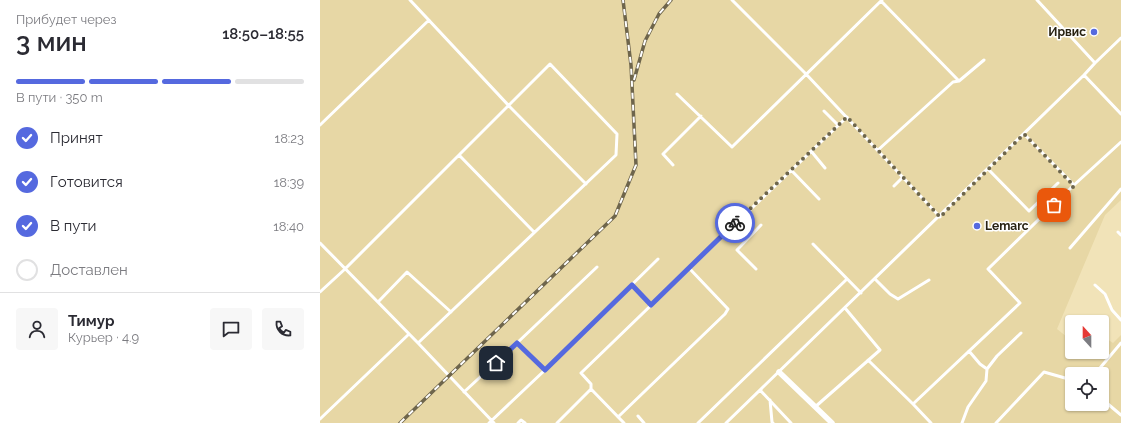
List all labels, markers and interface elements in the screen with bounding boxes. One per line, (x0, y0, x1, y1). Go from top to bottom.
text: Прибудет через (16, 12, 116, 27)
text: 18:50–18:55 (222, 25, 304, 43)
place label: Ирвис (1048, 25, 1086, 39)
text: 3 мин (16, 27, 87, 57)
marker: Ирвис (1089, 27, 1099, 37)
text: В пути · 350 m (16, 90, 103, 105)
icon: check (16, 127, 38, 149)
text: Принят (50, 129, 103, 147)
text: 18:23 (275, 131, 304, 146)
icon: check (16, 171, 38, 193)
text: Готовится (50, 173, 123, 191)
text: 18:39 (274, 175, 304, 190)
pin (1037, 188, 1071, 222)
icon: bag (1043, 194, 1065, 216)
courier (715, 203, 755, 243)
icon: bike (724, 212, 746, 234)
icon: check (16, 215, 38, 237)
text: В пути (50, 217, 97, 235)
text: 18:40 (273, 219, 304, 234)
place label: Lemarc (985, 219, 1029, 233)
marker: Lemarc (972, 221, 982, 231)
text: Доставлен (50, 261, 128, 279)
button: person (16, 308, 58, 350)
button: chat (210, 308, 252, 350)
button: phone (262, 308, 304, 350)
text: Тимур (68, 312, 114, 330)
north arrow (1065, 315, 1109, 359)
map controls (1065, 315, 1109, 411)
text: Курьер · 4.9 (68, 330, 139, 345)
pin (479, 346, 513, 380)
icon: home (485, 352, 507, 374)
button: locate (1065, 367, 1109, 411)

